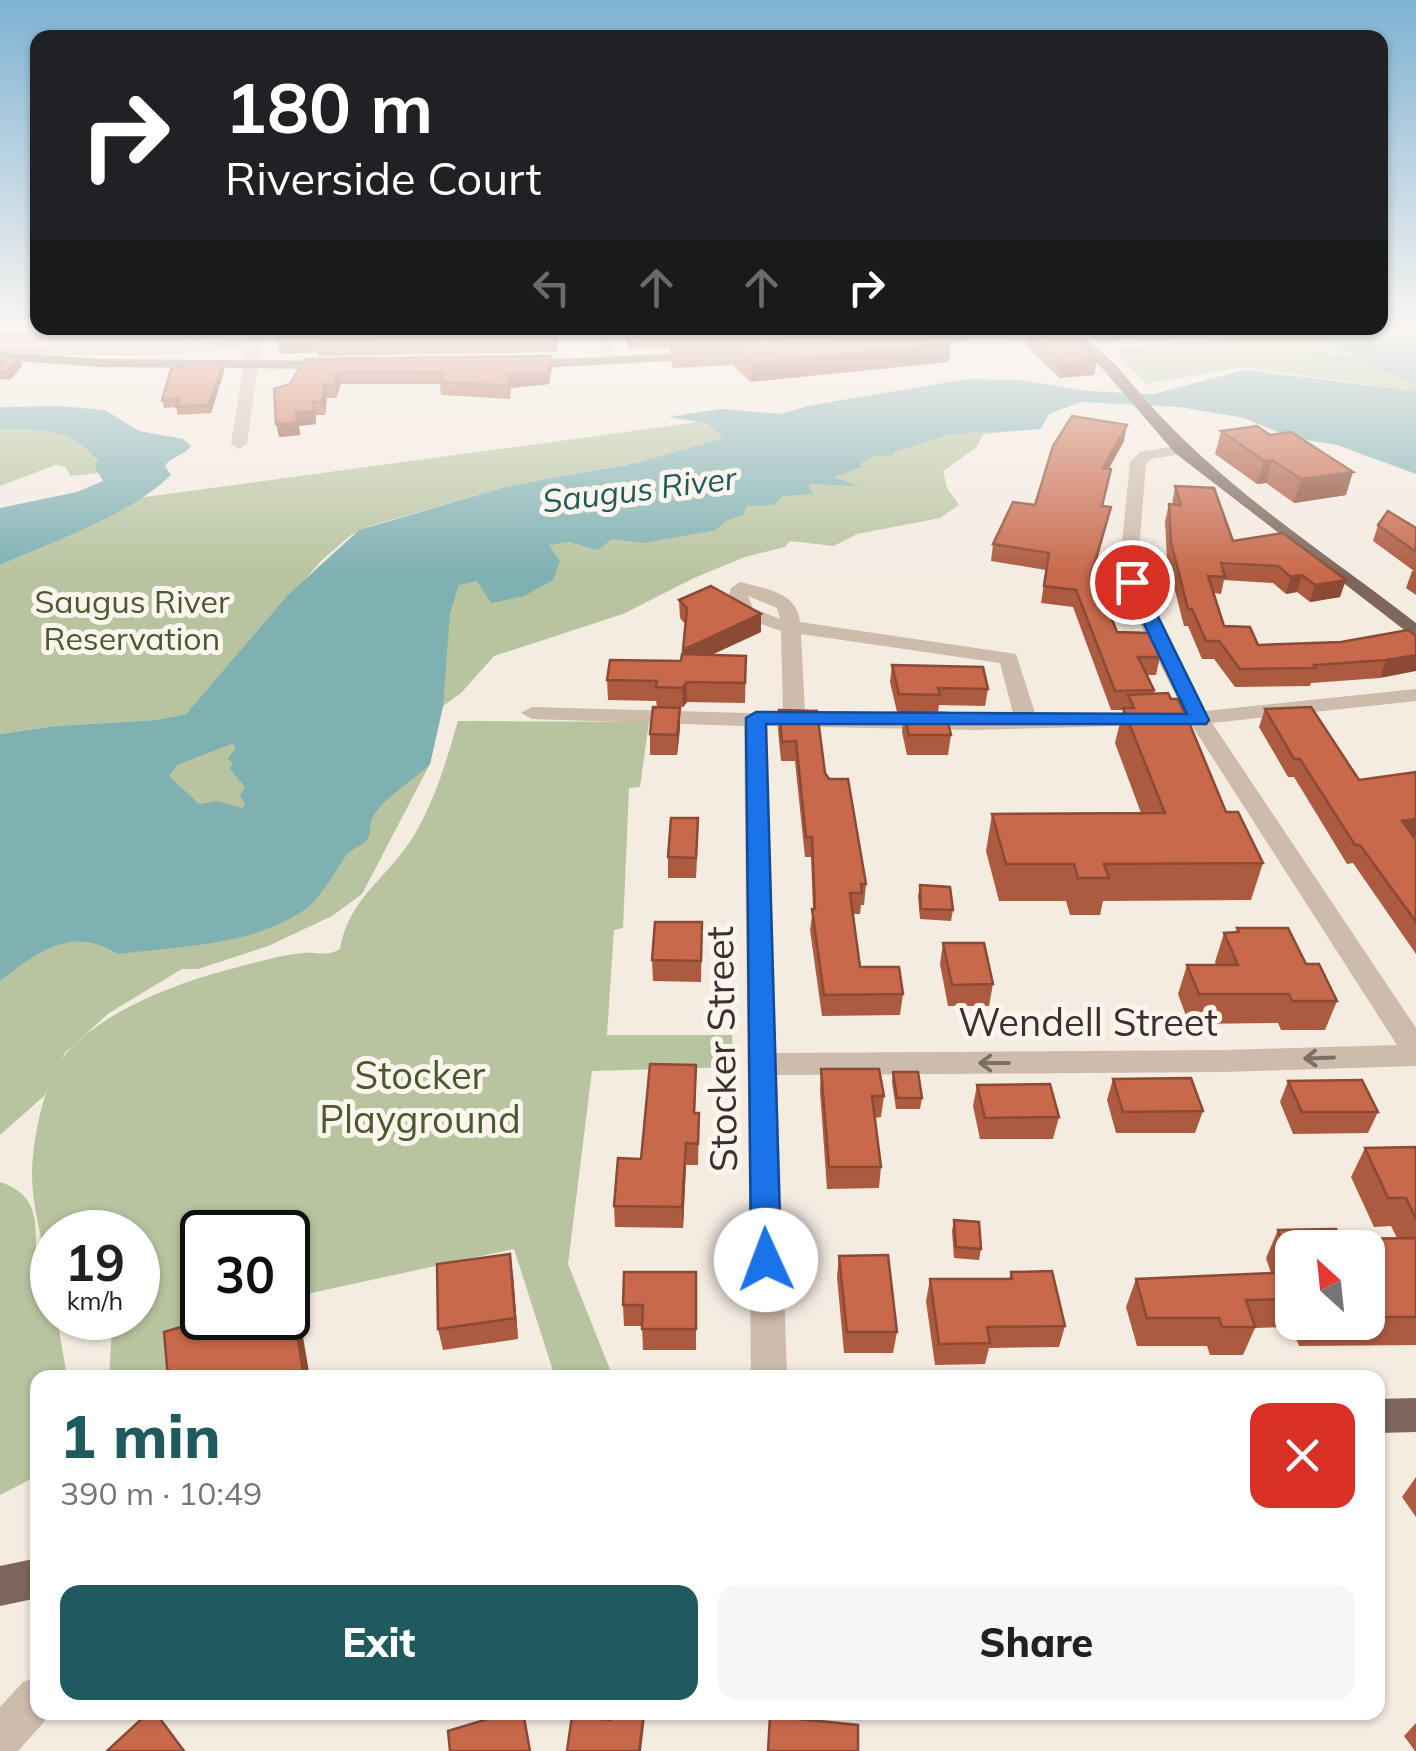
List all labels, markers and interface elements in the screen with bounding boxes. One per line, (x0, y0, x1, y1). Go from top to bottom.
text: 180 m (225, 63, 433, 151)
icon: right (60, 70, 190, 200)
text: Riverside Court (225, 150, 541, 206)
icon: left (524, 260, 579, 315)
icon: ahead (629, 260, 684, 315)
icon: ahead (734, 260, 789, 315)
icon: right (839, 260, 894, 315)
water label: Saugus River (540, 457, 740, 521)
pin (1090, 540, 1175, 625)
icon: arrive (1105, 555, 1160, 610)
park label: Saugus River Reservation (34, 581, 230, 658)
street label: Stocker Street (695, 926, 747, 1172)
street label: Wendell Street (958, 998, 1218, 1046)
one-way arrow (1303, 1049, 1335, 1068)
park label: Stocker Playground (319, 1051, 521, 1143)
one-way arrow (978, 1053, 1010, 1072)
position arrow (714, 1208, 818, 1312)
speed limit sign: 30 (180, 1210, 310, 1340)
north arrow (1275, 1230, 1385, 1340)
map controls (1275, 1230, 1385, 1340)
text: 19 (65, 1231, 125, 1294)
text: km/h (67, 1285, 123, 1316)
text: 1 min (60, 1398, 221, 1473)
button: close (1250, 1403, 1355, 1508)
text: 390 m · 10:49 (60, 1473, 262, 1513)
button: Exit (60, 1585, 698, 1700)
button: Share (718, 1585, 1355, 1700)

